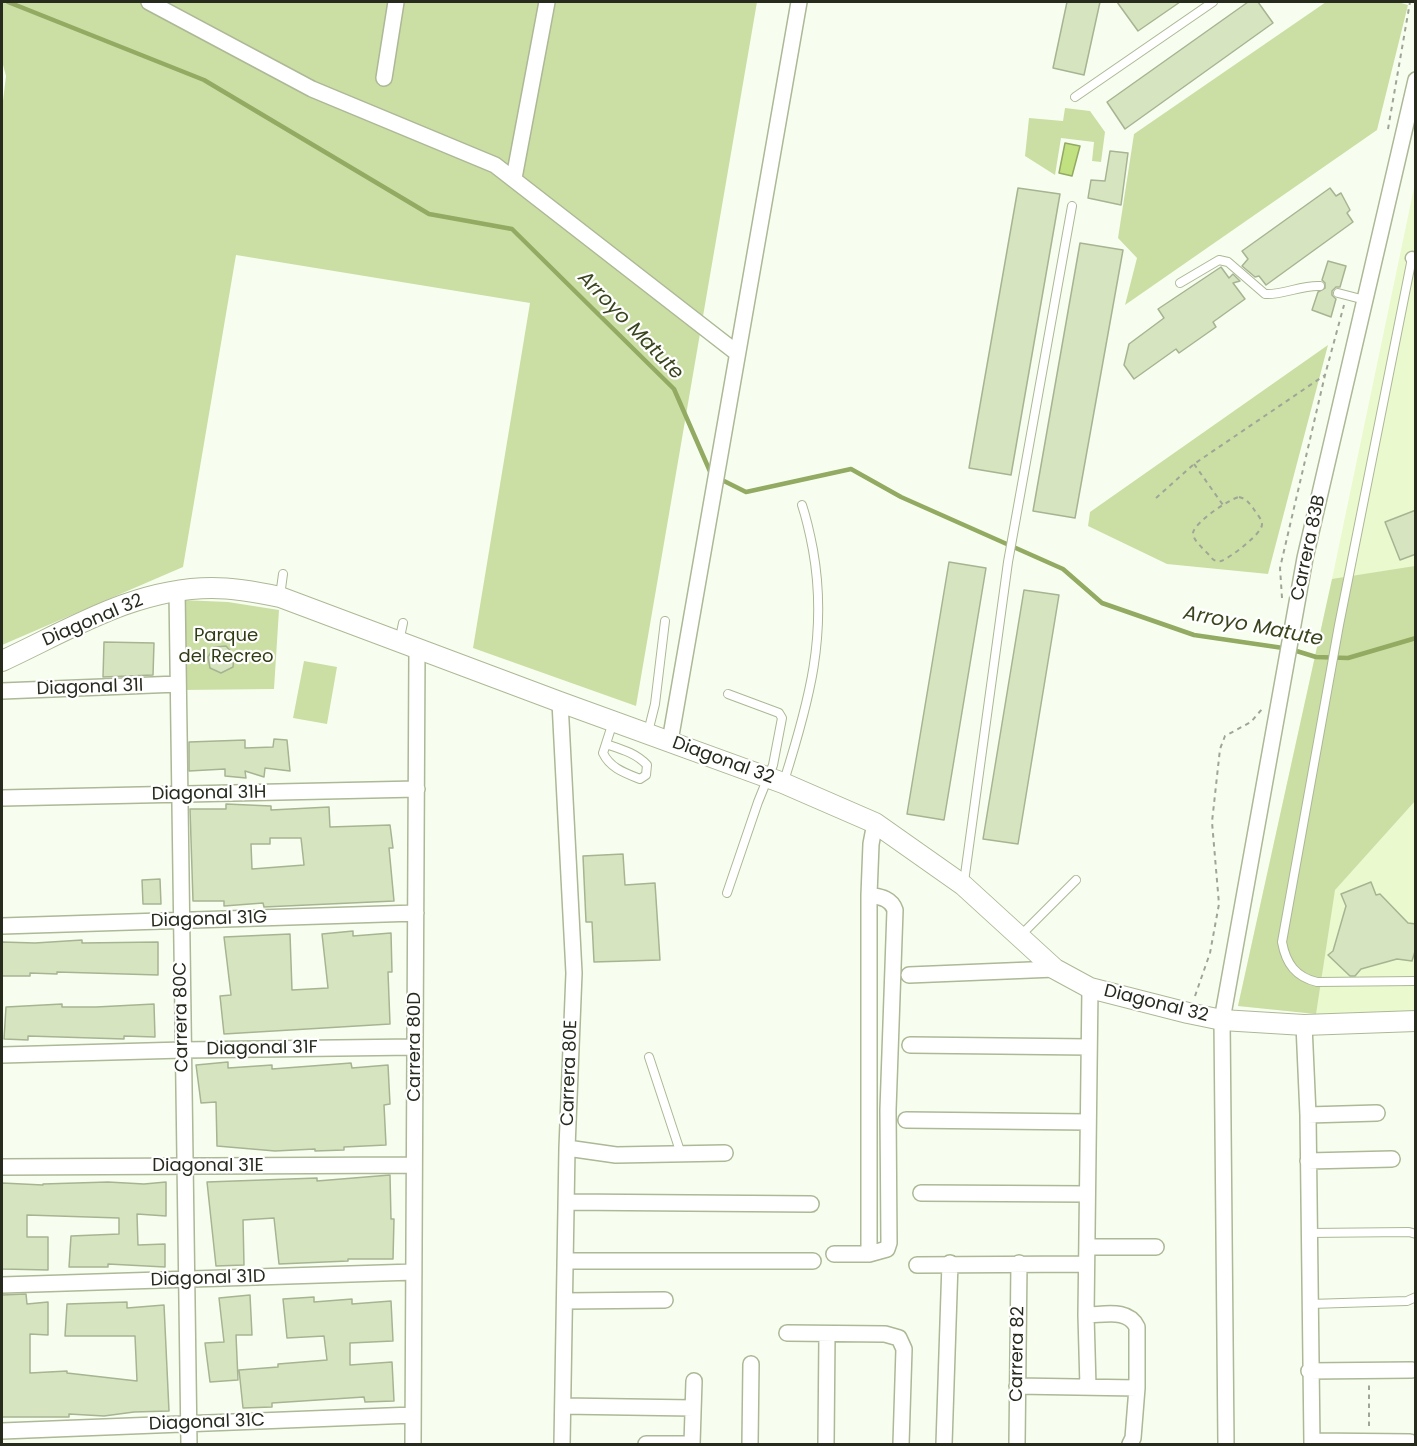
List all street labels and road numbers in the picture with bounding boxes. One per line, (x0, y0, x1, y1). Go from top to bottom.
street label: Carrera 83B (1287, 493, 1331, 603)
street label: Diagonal 32 (40, 590, 146, 652)
street label: Diagonal 31I (36, 675, 144, 701)
street label: Diagonal 32 (669, 733, 777, 789)
street label: Diagonal 31H (151, 782, 267, 806)
street label: Diagonal 31G (151, 907, 267, 933)
street label: Carrera 80C (170, 961, 194, 1073)
street label: Diagonal 32 (1102, 981, 1210, 1027)
street label: Carrera 80D (404, 992, 426, 1102)
street label: Carrera 80E (557, 1020, 583, 1126)
street label: Diagonal 31F (206, 1037, 318, 1061)
street label: Diagonal 31E (152, 1155, 264, 1177)
street label: Diagonal 31D (150, 1266, 266, 1292)
street label: Carrera 82 (1006, 1306, 1030, 1402)
street label: Diagonal 31C (149, 1410, 265, 1436)

